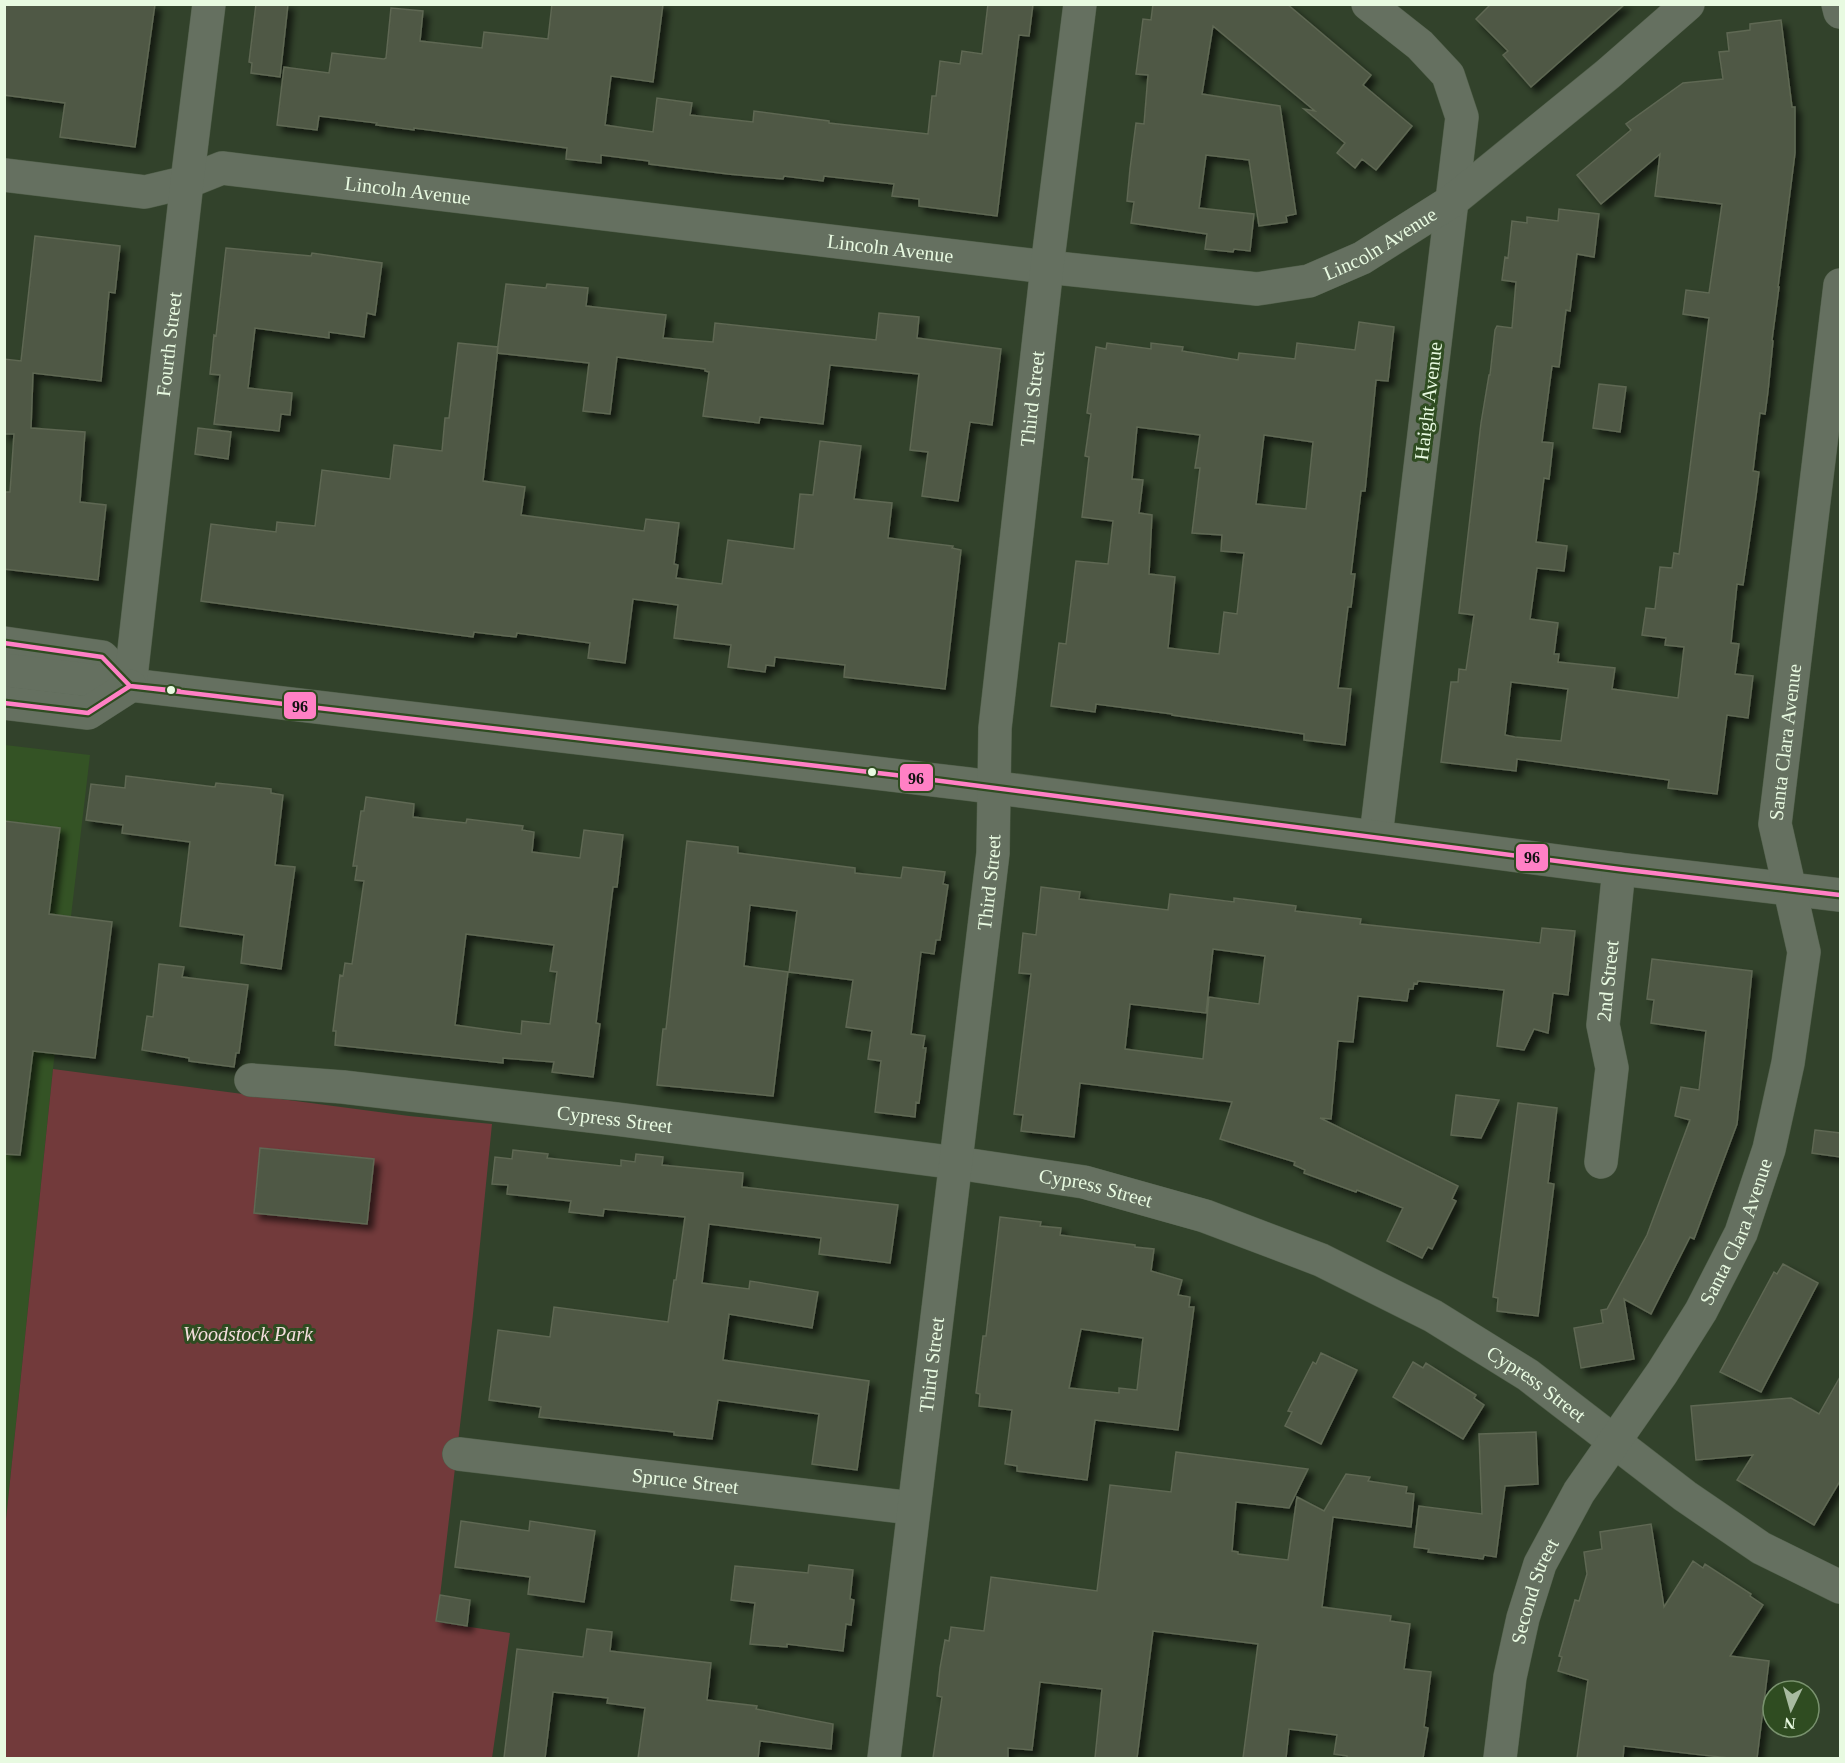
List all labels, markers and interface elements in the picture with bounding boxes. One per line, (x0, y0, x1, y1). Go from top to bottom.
street label: Lincoln Avenue (343, 172, 472, 209)
street label: Lincoln Avenue (1320, 203, 1441, 284)
street label: Lincoln Avenue (826, 230, 955, 267)
street label: Fourth Street (152, 290, 186, 398)
street label: Haight Avenue (1410, 340, 1447, 462)
street label: Third Street (1016, 349, 1049, 448)
street label: Santa Clara Avenue (1765, 663, 1805, 822)
unlabelled marker (165, 684, 177, 696)
line badge: 96 (283, 691, 317, 720)
text: 96 (292, 698, 308, 715)
line badge: 96 (899, 763, 934, 792)
unlabelled marker (866, 766, 878, 778)
text: 96 (908, 770, 924, 787)
street label: Third Street (973, 834, 1004, 931)
line badge: 96 (1515, 843, 1549, 872)
text: 96 (1524, 849, 1540, 866)
street label: 2nd Street (1592, 939, 1623, 1023)
street label: Cypress Street (556, 1101, 674, 1137)
street label: Santa Clara Avenue (1695, 1155, 1776, 1309)
street label: Cypress Street (1037, 1164, 1155, 1212)
street label: Third Street (915, 1315, 948, 1414)
park label: Woodstock Park (183, 1323, 314, 1345)
street label: Cypress Street (1483, 1341, 1590, 1427)
street label: Spruce Street (631, 1464, 740, 1498)
street label: Second Street (1507, 1534, 1563, 1646)
north arrow (1761, 1679, 1821, 1739)
text: N (1783, 1714, 1796, 1732)

